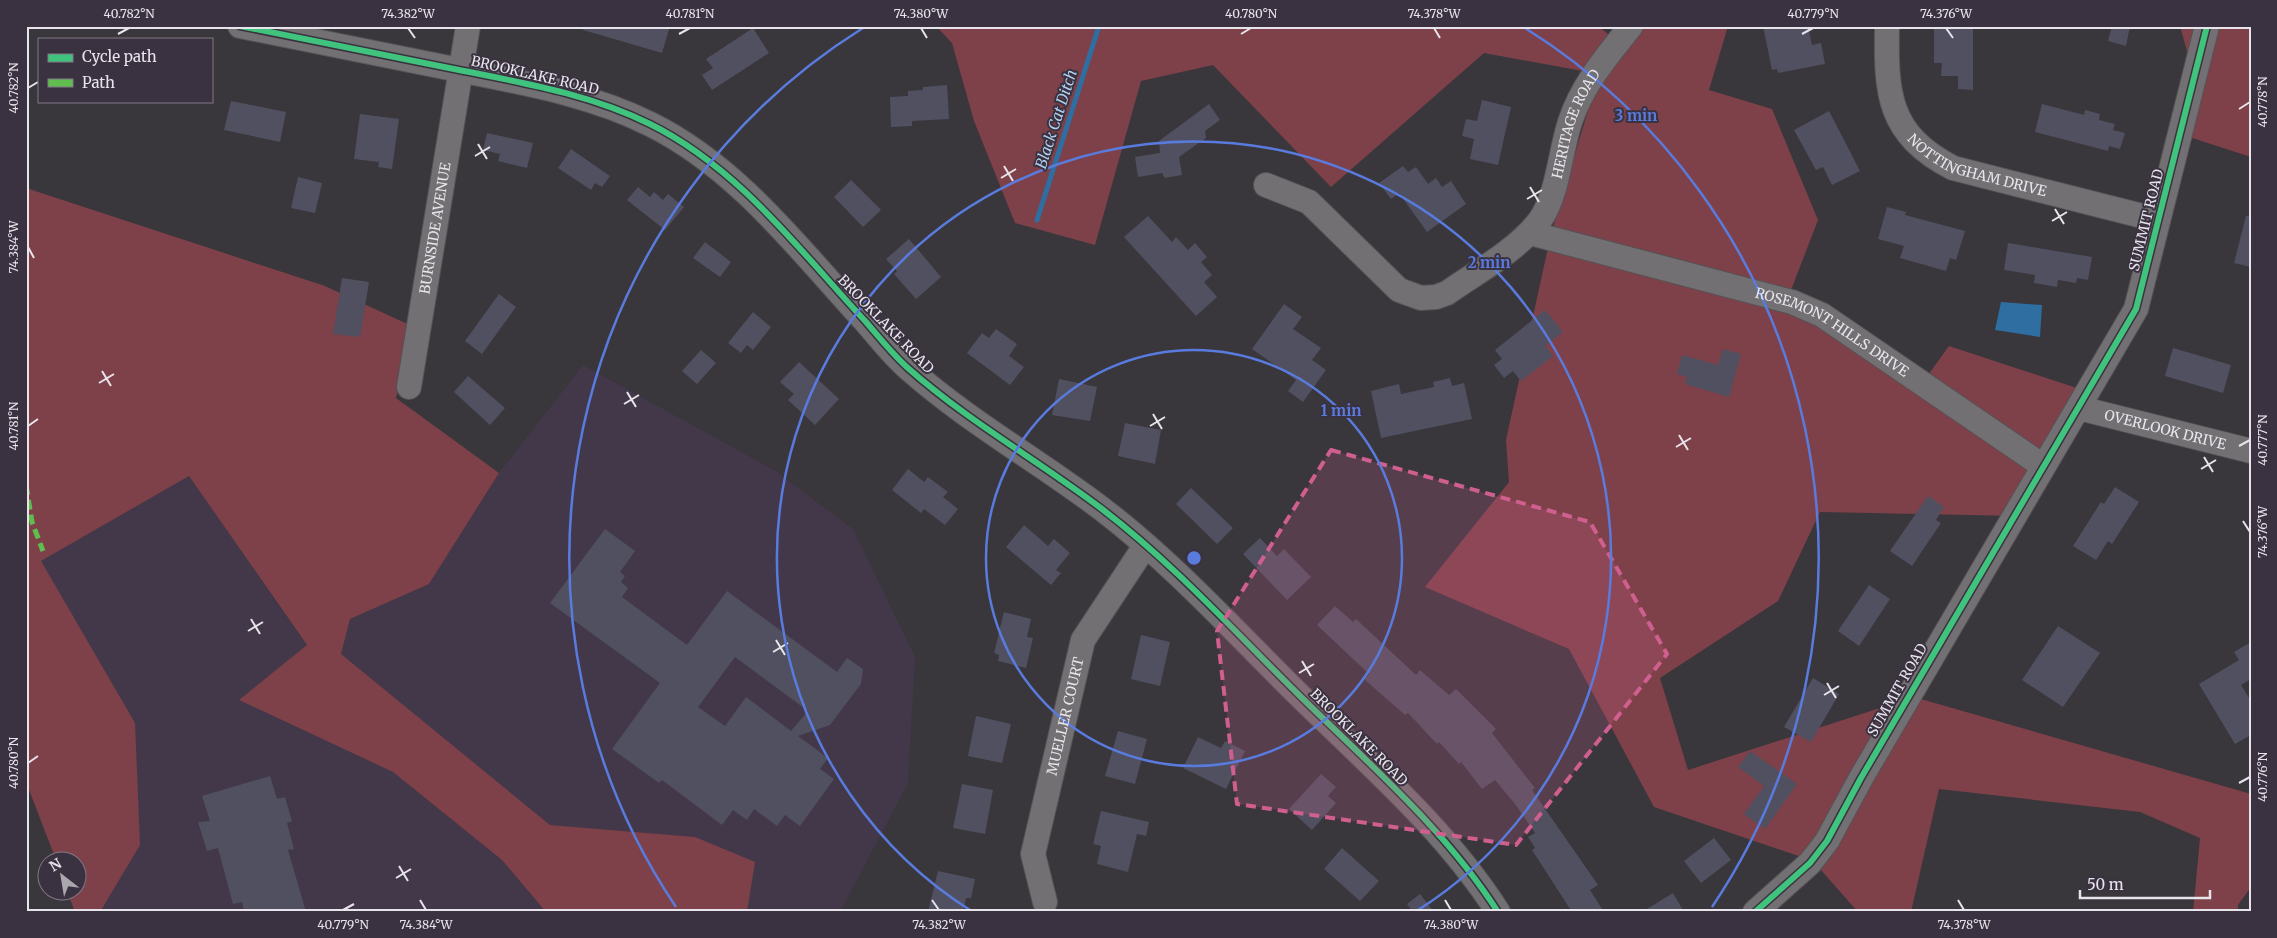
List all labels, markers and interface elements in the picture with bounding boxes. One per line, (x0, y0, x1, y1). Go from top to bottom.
text: 40.782°N (103, 6, 155, 21)
text: 74.382°W (381, 6, 436, 21)
text: 40.781°N (666, 6, 715, 21)
text: 74.380°W (894, 6, 949, 21)
text: 40.780°N (1225, 6, 1278, 21)
text: 74.378°W (1407, 6, 1462, 21)
text: 40.779°N (1787, 6, 1839, 21)
text: 74.376°W (1920, 6, 1973, 21)
legend (38, 38, 212, 102)
text: Cycle path (82, 47, 157, 66)
street label: BROOKLAKE ROAD (469, 52, 601, 99)
text: 40.782°N (6, 62, 21, 114)
street label: HERITAGE ROAD (1548, 65, 1604, 180)
water label: Black Cat Ditch (1031, 67, 1081, 171)
text: Path (82, 73, 115, 92)
text: 40.778°N (2255, 76, 2270, 128)
text: 3 min (1615, 106, 1657, 125)
street label: NOTTINGHAM DRIVE (1904, 130, 2049, 200)
street label: BURNSIDE AVENUE (415, 161, 455, 295)
street label: SUMMIT ROAD (2125, 167, 2167, 273)
text: 74.384°W (6, 219, 21, 273)
text: 2 min (1468, 253, 1510, 272)
street label: BROOKLAKE ROAD (834, 271, 938, 378)
street label: ROSEMONT HILLS DRIVE (1753, 284, 1912, 381)
text: 40.781°N (6, 401, 21, 450)
text: 1 min (1321, 401, 1361, 420)
street label: OVERLOOK DRIVE (2103, 406, 2228, 453)
text: 40.777°N (2255, 414, 2270, 466)
text: 74.376°W (2255, 505, 2270, 558)
centre of rings (1185, 549, 1203, 567)
street label: SUMMIT ROAD (1863, 640, 1931, 740)
street label: MUELLER COURT (1043, 655, 1088, 777)
street label: BROOKLAKE ROAD (1307, 685, 1412, 790)
text: 40.780°N (6, 736, 21, 789)
text: 40.776°N (2255, 751, 2270, 802)
north arrow (38, 850, 88, 900)
text: N (46, 854, 65, 875)
scale bar (2080, 868, 2210, 900)
text: 50 m (2087, 875, 2124, 894)
text: 40.779°N (317, 917, 369, 932)
text: 74.384°W (400, 917, 454, 932)
text: 74.382°W (912, 917, 967, 932)
text: 74.380°W (1424, 917, 1479, 932)
text: 74.378°W (1937, 917, 1992, 932)

